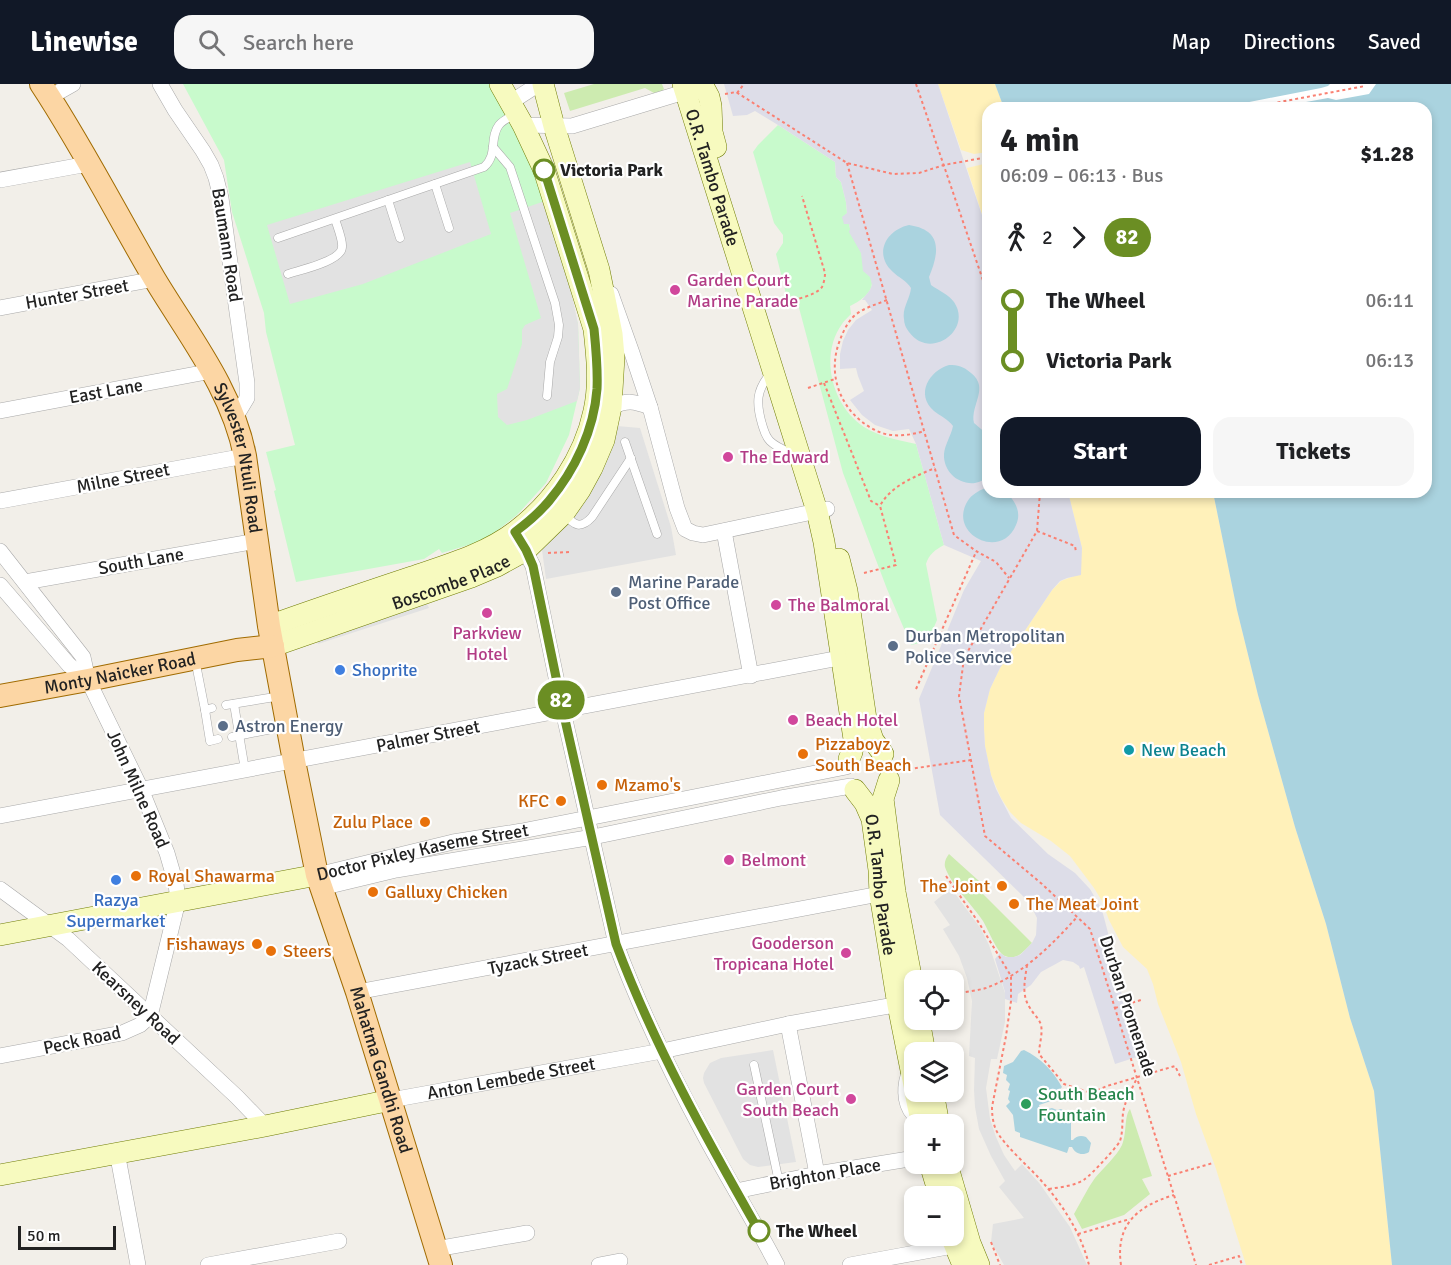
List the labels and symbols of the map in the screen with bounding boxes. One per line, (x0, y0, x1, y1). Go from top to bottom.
street label: O.R. Tambo Parade (681, 106, 744, 249)
marker: Victoria Park (533, 159, 555, 181)
place label: Victoria Park (560, 159, 663, 181)
street label: Baumann Road (207, 186, 247, 304)
place label: Garden Court Marine Parade (687, 269, 798, 312)
street label: Hunter Street (24, 274, 130, 314)
marker: Garden Court Marine Parade (668, 283, 682, 297)
street label: East Lane (67, 374, 145, 408)
street label: Sylvester Ntuli Road (209, 379, 267, 535)
place label: The Edward (740, 446, 829, 468)
marker: The Edward (721, 450, 735, 464)
street label: Milne Street (75, 458, 171, 498)
street label: South Lane (97, 543, 185, 579)
street label: Boscombe Place (389, 550, 514, 615)
place label: Marine Parade Post Office (628, 571, 739, 614)
marker: Marine Parade Post Office (609, 585, 623, 599)
place label: The Balmoral (788, 594, 890, 616)
marker: The Balmoral (769, 598, 783, 612)
marker: Parkview Hotel (480, 606, 494, 620)
place label: Parkview Hotel (452, 622, 522, 665)
place label: Durban Metropolitan Police Service (905, 625, 1065, 668)
marker: Durban Metropolitan Police Service (886, 639, 900, 653)
street label: Monty Naicker Road (42, 648, 198, 699)
place label: Shoprite (352, 659, 418, 681)
marker: Shoprite (333, 663, 347, 677)
line badge: 82 (534, 680, 588, 720)
place label: Beach Hotel (805, 709, 898, 731)
marker: Beach Hotel (786, 713, 800, 727)
place label: Astron Energy (235, 715, 344, 737)
street label: Palmer Street (374, 715, 482, 757)
marker: Astron Energy (216, 719, 230, 733)
street label: John Milne Road (102, 727, 174, 851)
place label: Pizzaboyz South Beach (815, 733, 912, 776)
place label: New Beach (1141, 739, 1226, 761)
marker: New Beach (1122, 743, 1136, 757)
marker: Pizzaboyz South Beach (796, 747, 810, 761)
place label: Mzamo's (614, 774, 681, 796)
marker: Mzamo's (595, 778, 609, 792)
place label: KFC (518, 790, 549, 812)
marker: KFC (554, 794, 568, 808)
place label: Zulu Place (333, 811, 413, 833)
street label: O.R. Tambo Parade (860, 812, 901, 957)
marker: Zulu Place (418, 815, 432, 829)
street label: Doctor Pixley Kaseme Street (314, 819, 530, 886)
place label: Belmont (741, 849, 806, 871)
marker: Belmont (722, 853, 736, 867)
place label: Royal Shawarma (148, 865, 275, 887)
marker: Royal Shawarma (129, 869, 143, 883)
marker: Razya Supermarket (109, 873, 123, 887)
place label: The Joint (920, 875, 990, 897)
marker: The Joint (995, 879, 1009, 893)
place label: Galluxy Chicken (385, 881, 508, 903)
marker: Galluxy Chicken (366, 885, 380, 899)
place label: Razya Supermarket (66, 889, 166, 932)
place label: The Meat Joint (1026, 893, 1139, 915)
marker: The Meat Joint (1007, 897, 1021, 911)
place label: Gooderson Tropicana Hotel (714, 932, 834, 975)
place label: Fishaways (166, 933, 245, 955)
street label: Durban Promenade (1095, 933, 1161, 1079)
marker: Fishaways (250, 937, 264, 951)
street label: Tyzack Street (486, 939, 590, 979)
place label: Steers (283, 940, 332, 962)
marker: Steers (264, 944, 278, 958)
marker: Gooderson Tropicana Hotel (839, 946, 853, 960)
street label: Kearsney Road (87, 957, 185, 1049)
street label: Mahatma Gandhi Road (345, 984, 417, 1156)
street label: Peck Road (41, 1021, 123, 1059)
street label: Anton Lembede Street (425, 1052, 597, 1104)
place label: Garden Court South Beach (736, 1078, 839, 1121)
place label: South Beach Fountain (1038, 1083, 1135, 1126)
marker: Garden Court South Beach (844, 1092, 858, 1106)
marker: South Beach Fountain (1019, 1097, 1033, 1111)
street label: Brighton Place (767, 1153, 883, 1195)
marker: The Wheel (748, 1220, 770, 1242)
place label: The Wheel (776, 1220, 858, 1242)
scale bar (18, 1223, 116, 1250)

